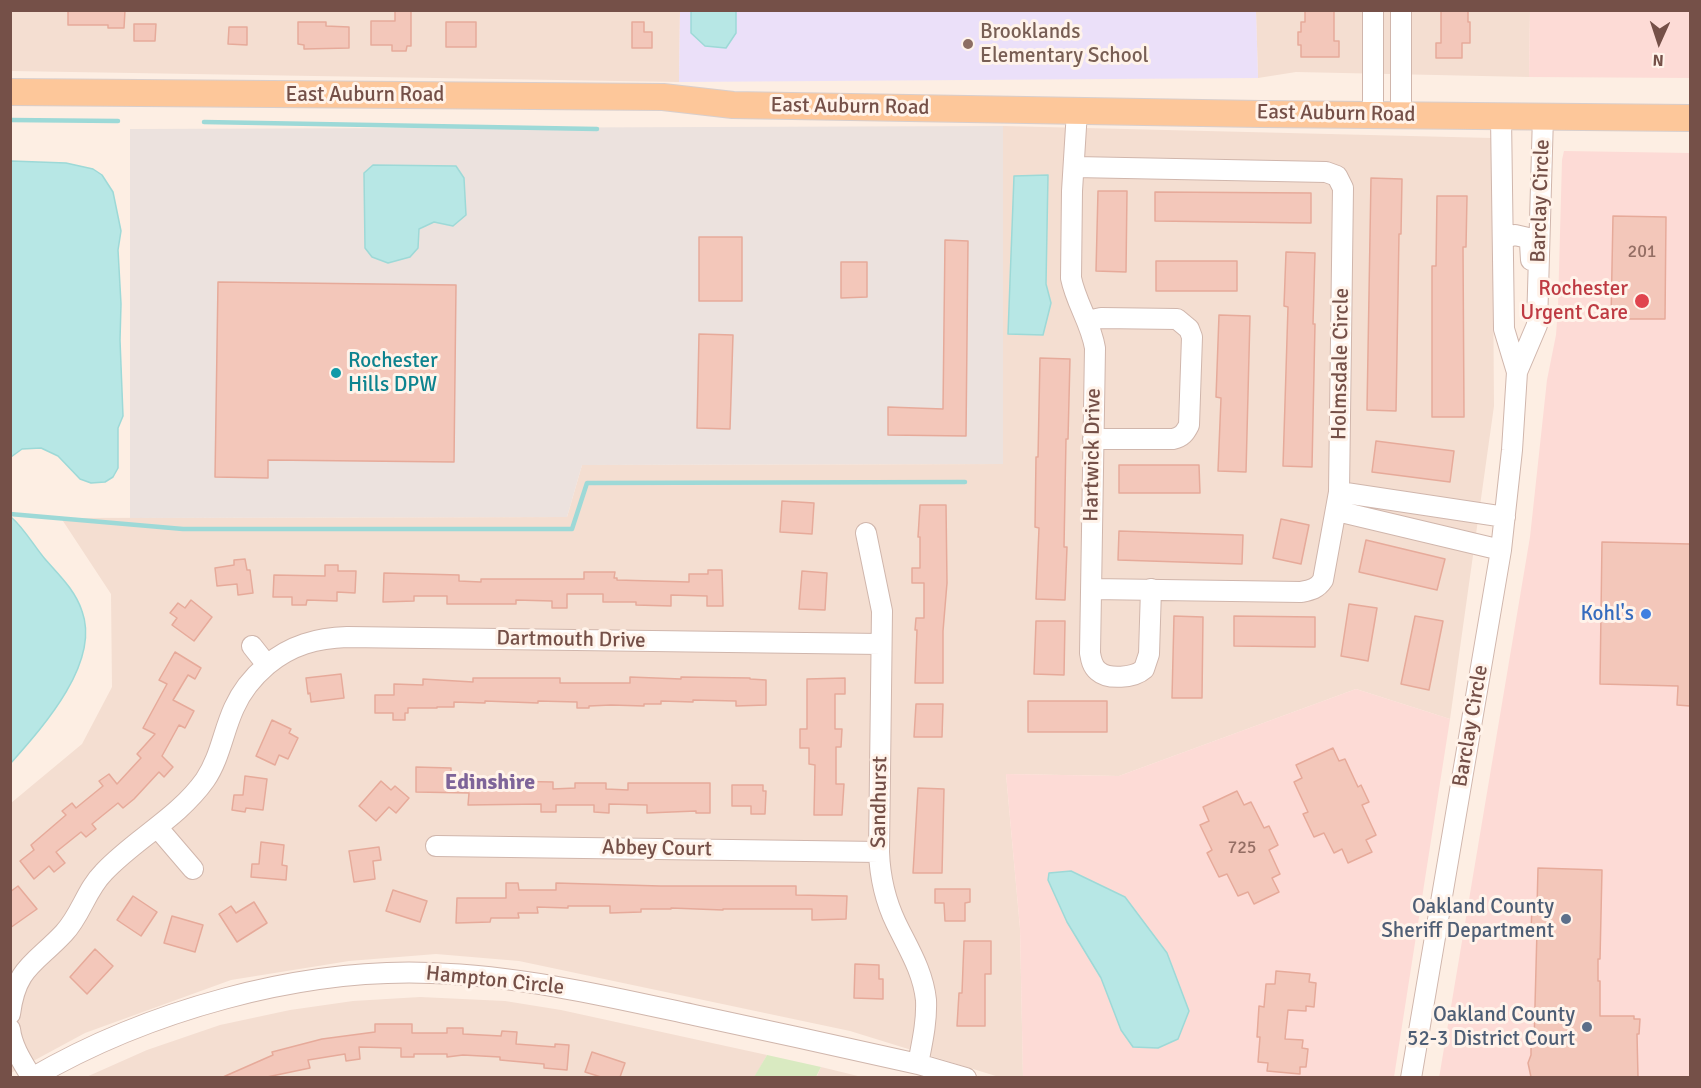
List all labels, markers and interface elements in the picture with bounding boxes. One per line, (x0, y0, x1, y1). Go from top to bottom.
north arrow (1629, 12, 1689, 72)
place label: Brooklands Elementary School (980, 19, 1149, 69)
marker: Brooklands Elementary School (961, 37, 975, 51)
text: N (1652, 50, 1664, 70)
street label: East Auburn Road (286, 82, 444, 108)
street label: East Auburn Road (770, 93, 930, 121)
street label: East Auburn Road (1256, 100, 1416, 128)
street label: Barclay Circle (1526, 139, 1556, 263)
house number: 201 (1627, 241, 1657, 263)
place label: Rochester Urgent Care (1520, 276, 1628, 326)
street label: Holmsdale Circle (1327, 288, 1355, 440)
marker: Rochester Urgent Care (1633, 292, 1651, 310)
place label: Rochester Hills DPW (348, 348, 438, 398)
marker: Rochester Hills DPW (329, 366, 343, 380)
street label: Hartwick Drive (1079, 388, 1107, 522)
place label: Kohl's (1580, 601, 1634, 627)
marker: Kohl's (1639, 607, 1653, 621)
street label: Dartmouth Drive (496, 626, 646, 654)
street label: Barclay Circle (1448, 663, 1494, 789)
street label: Sandhurst (867, 756, 893, 848)
district label: Edinshire (445, 770, 535, 796)
street label: Abbey Court (602, 835, 712, 863)
house number: 725 (1227, 837, 1257, 859)
place label: Oakland County Sheriff Department (1381, 894, 1554, 944)
marker: Oakland County Sheriff Department (1559, 912, 1573, 926)
street label: Hampton Circle (425, 961, 565, 1001)
place label: Oakland County 52-3 District Court (1407, 1002, 1575, 1052)
marker: Oakland County 52-3 District Court (1580, 1020, 1594, 1034)

